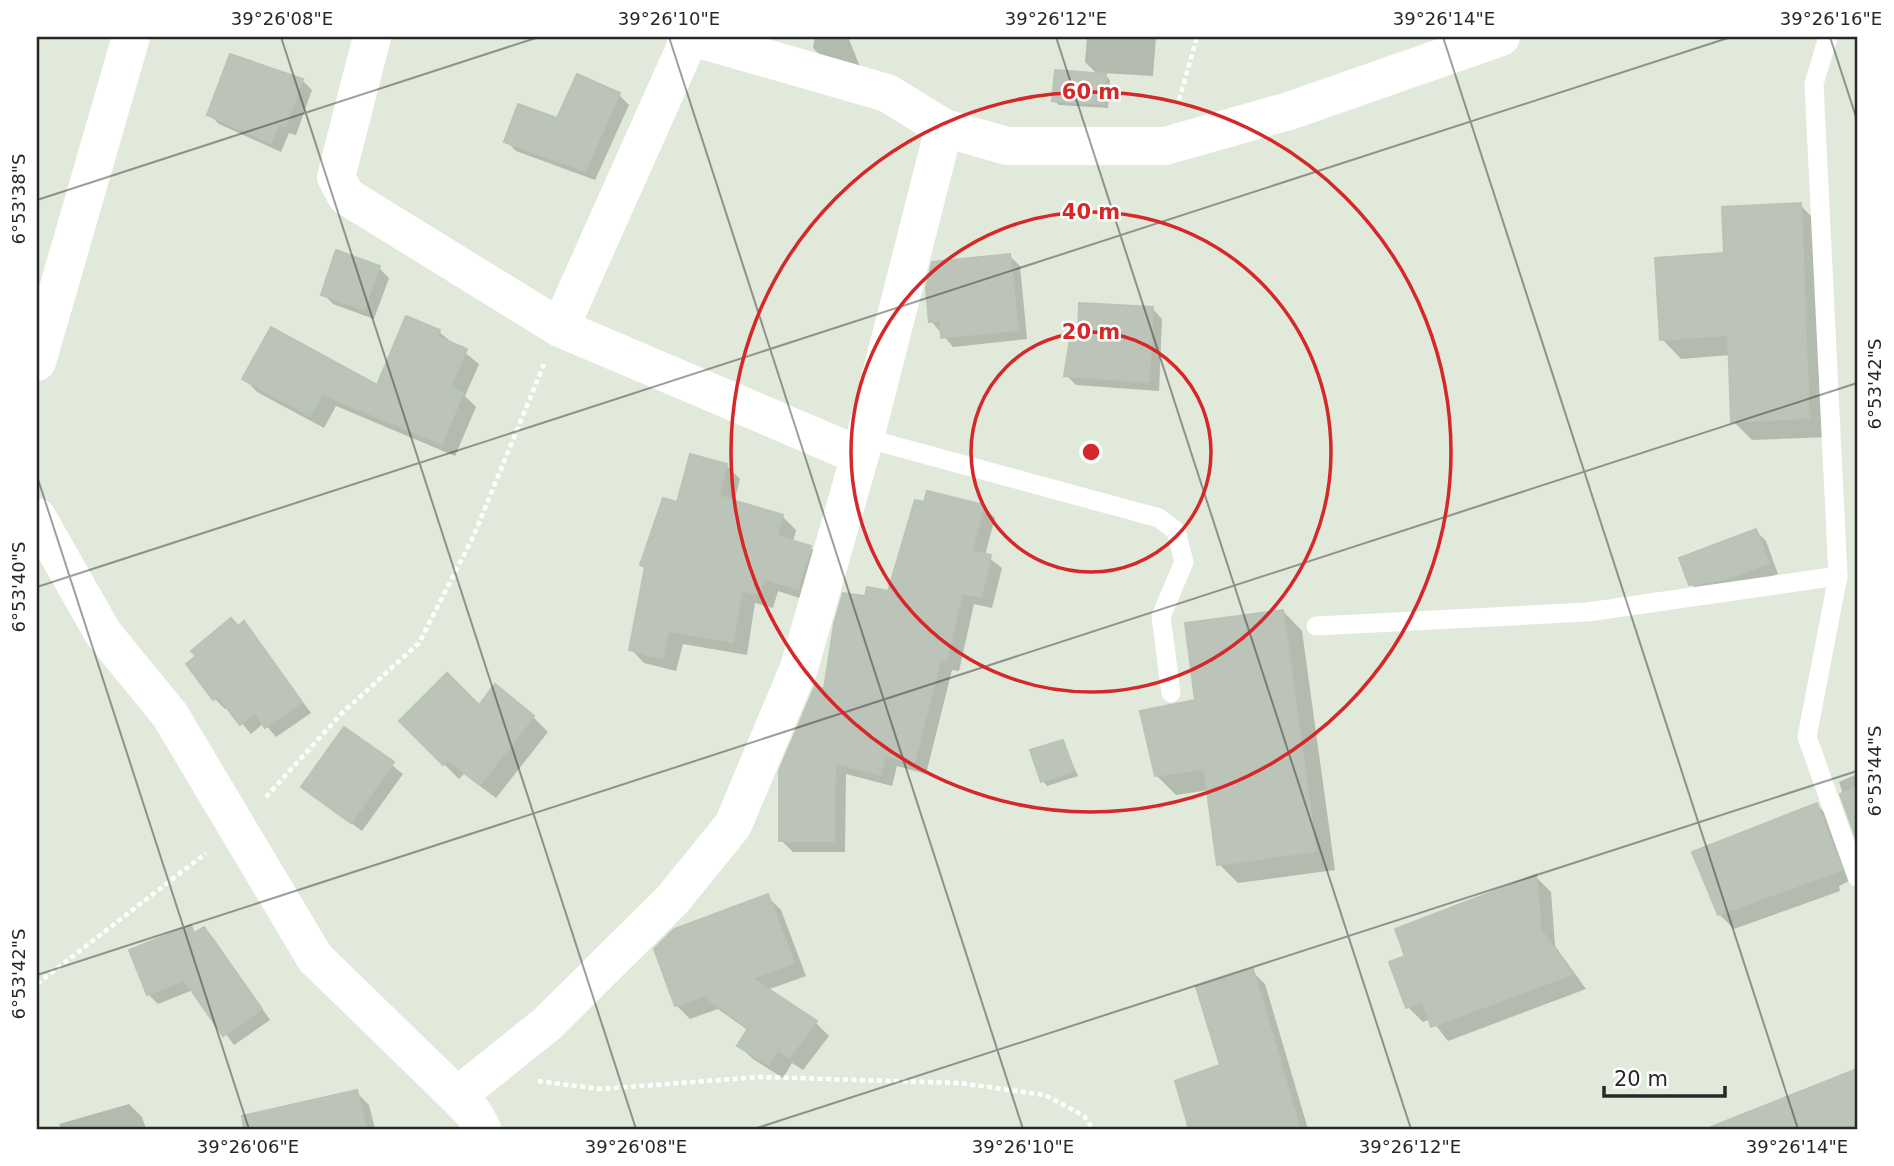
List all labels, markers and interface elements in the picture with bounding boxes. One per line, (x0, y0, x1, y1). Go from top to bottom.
text: 39°26'08"E (231, 8, 333, 29)
text: 39°26'10"E (618, 8, 720, 29)
text: 39°26'12"E (1005, 8, 1107, 29)
text: 39°26'14"E (1393, 8, 1495, 29)
text: 39°26'16"E (1780, 8, 1882, 29)
text: 60 m (1062, 80, 1120, 104)
text: 6°53'38"S (8, 154, 29, 244)
text: 40 m (1062, 200, 1120, 224)
text: 20 m (1062, 320, 1120, 344)
text: 6°53'42"S (1864, 339, 1885, 429)
centre of rings (1079, 440, 1103, 464)
text: 6°53'40"S (8, 542, 29, 632)
text: 6°53'44"S (1864, 726, 1885, 816)
text: 6°53'42"S (8, 929, 29, 1019)
scale bar (1604, 1054, 1724, 1098)
text: 20 m (1614, 1067, 1668, 1091)
text: 39°26'06"E (197, 1136, 299, 1157)
text: 39°26'08"E (585, 1136, 687, 1157)
text: 39°26'10"E (972, 1136, 1074, 1157)
text: 39°26'12"E (1359, 1136, 1461, 1157)
text: 39°26'14"E (1746, 1136, 1848, 1157)

